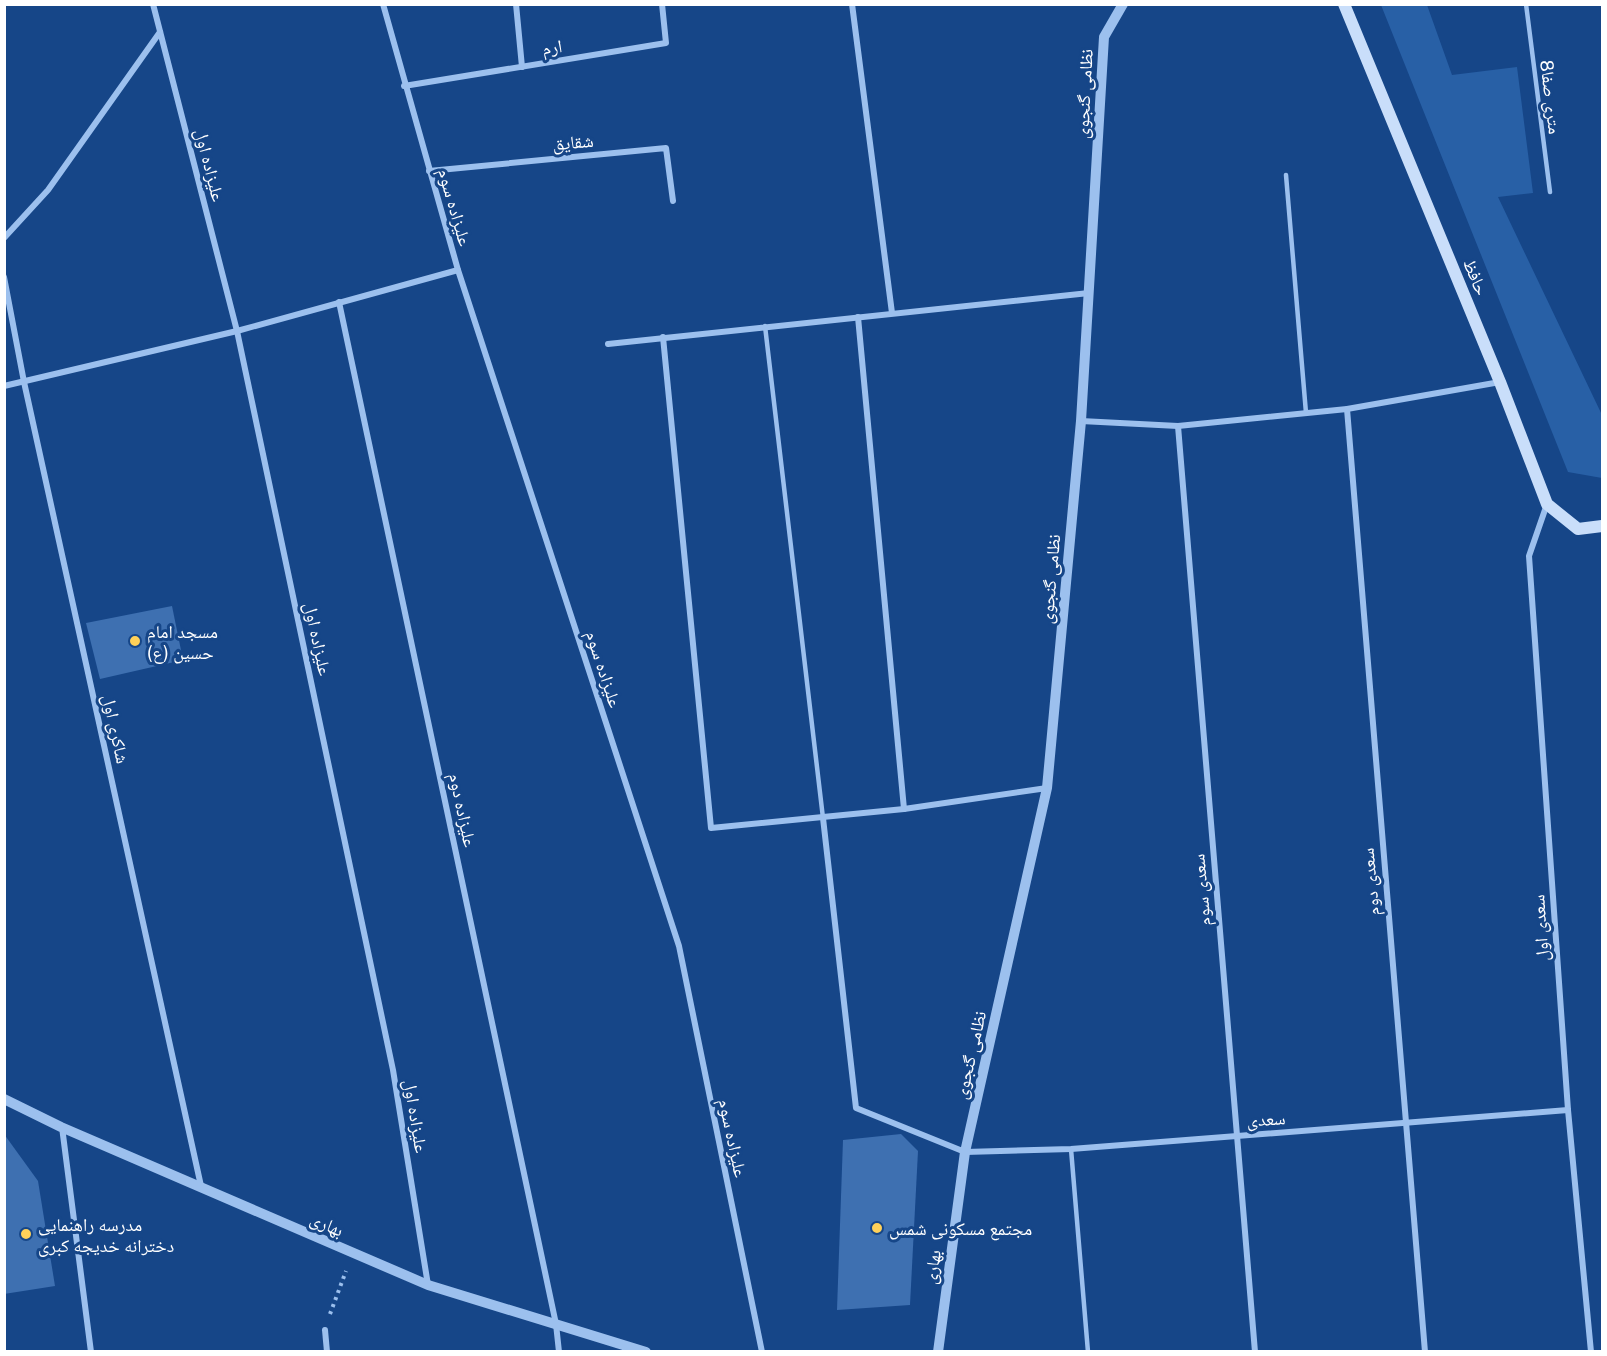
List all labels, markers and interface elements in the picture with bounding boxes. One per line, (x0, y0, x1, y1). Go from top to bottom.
street label: ارم (540, 35, 564, 61)
street label: نظامی گنجوی (1071, 48, 1098, 140)
street label: 8متری صفا (1535, 59, 1566, 136)
street label: علیزاده اول (190, 126, 229, 204)
street label: شقایق (552, 130, 594, 155)
street label: علیزاده سوم (432, 166, 476, 249)
street label: حافظ (1459, 256, 1493, 298)
street label: نظامی گنجوی (1036, 533, 1065, 625)
street label: علیزاده اول (299, 601, 336, 678)
place label: مسجد امام حسین (ع) (147, 621, 218, 664)
street label: علیزاده سوم (580, 628, 626, 711)
marker: مسجد امام حسین (ع) (128, 634, 142, 648)
street label: شاکری اول (97, 693, 134, 766)
street label: علیزاده دوم (443, 771, 481, 849)
street label: سعدی دوم (1357, 847, 1385, 917)
street label: سعدی سوم (1187, 853, 1217, 927)
street label: سعدی اول (1527, 894, 1554, 962)
street label: نظامی گنجوی (950, 1009, 991, 1101)
street label: علیزاده اول (399, 1078, 432, 1154)
street label: علیزاده سوم (712, 1097, 752, 1180)
street label: سعدی (1246, 1107, 1286, 1132)
street label: بهاری (307, 1207, 347, 1242)
place label: مدرسه راهنمایی دخترانه خدیجه کبری (38, 1214, 174, 1257)
place label: مجتمع مسکونی شمس (889, 1218, 1032, 1241)
marker: مجتمع مسکونی شمس (870, 1221, 884, 1235)
marker: مدرسه راهنمایی دخترانه خدیجه کبری (19, 1227, 33, 1241)
street label: بهاری (919, 1248, 946, 1286)

